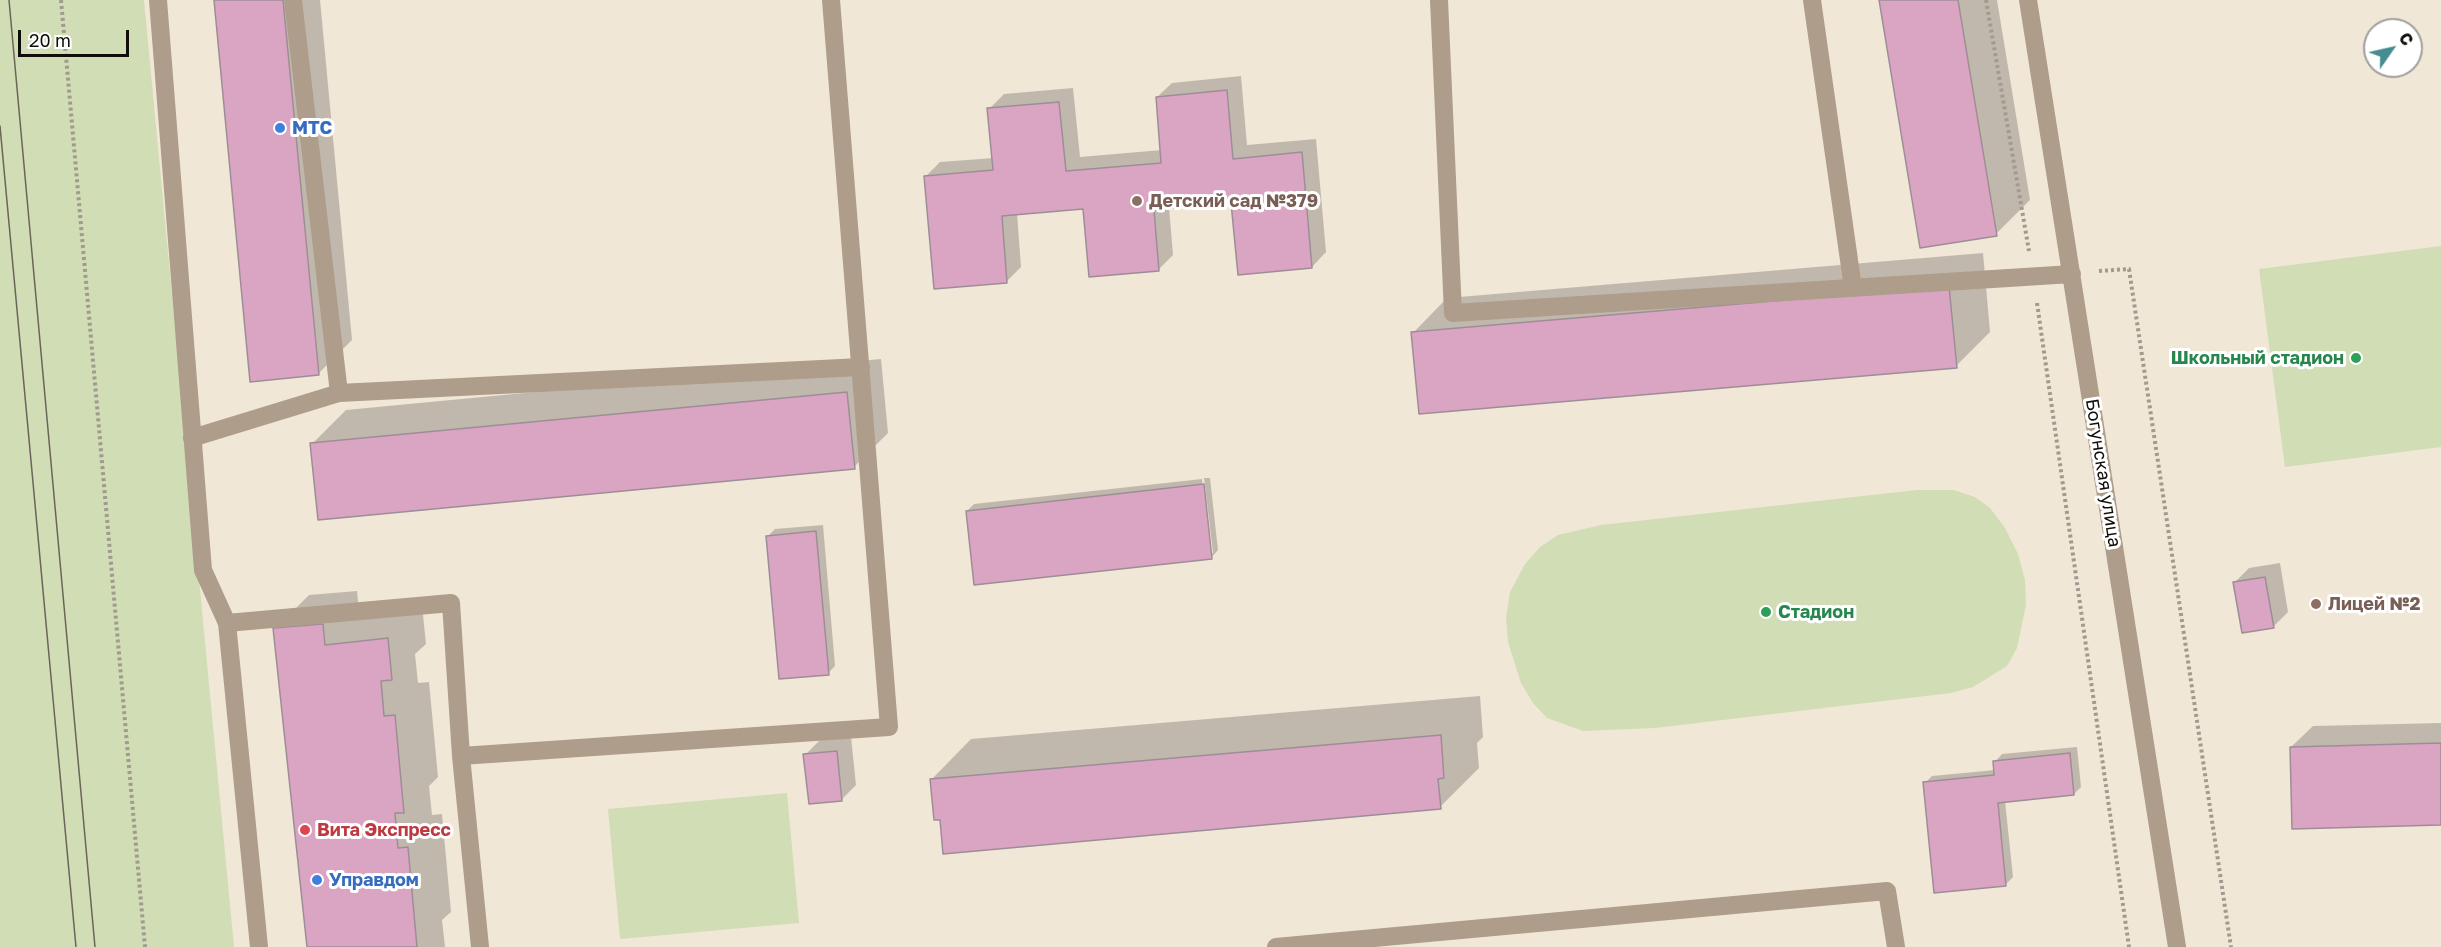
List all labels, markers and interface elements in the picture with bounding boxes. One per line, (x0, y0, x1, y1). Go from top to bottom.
scale bar (21, 18, 132, 56)
north arrow (2363, 18, 2423, 78)
text: 20 m (29, 29, 71, 51)
text: С (2395, 29, 2418, 49)
place label: МТС (292, 117, 332, 139)
marker: МТС (273, 121, 287, 135)
place label: Детский сад №379 (1149, 190, 1318, 212)
marker: Детский сад №379 (1130, 194, 1144, 208)
place label: Школьный стадион (2171, 347, 2344, 369)
marker: Школьный стадион (2349, 351, 2363, 365)
street label: Богунская улица (2081, 397, 2125, 549)
place label: Лицей №2 (2328, 593, 2420, 615)
marker: Лицей №2 (2309, 597, 2323, 611)
place label: Стадион (1778, 601, 1854, 623)
marker: Стадион (1759, 605, 1773, 619)
place label: Вита Экспресс (317, 819, 451, 841)
marker: Вита Экспресс (298, 823, 312, 837)
place label: Управдом (329, 869, 419, 891)
marker: Управдом (310, 873, 324, 887)

